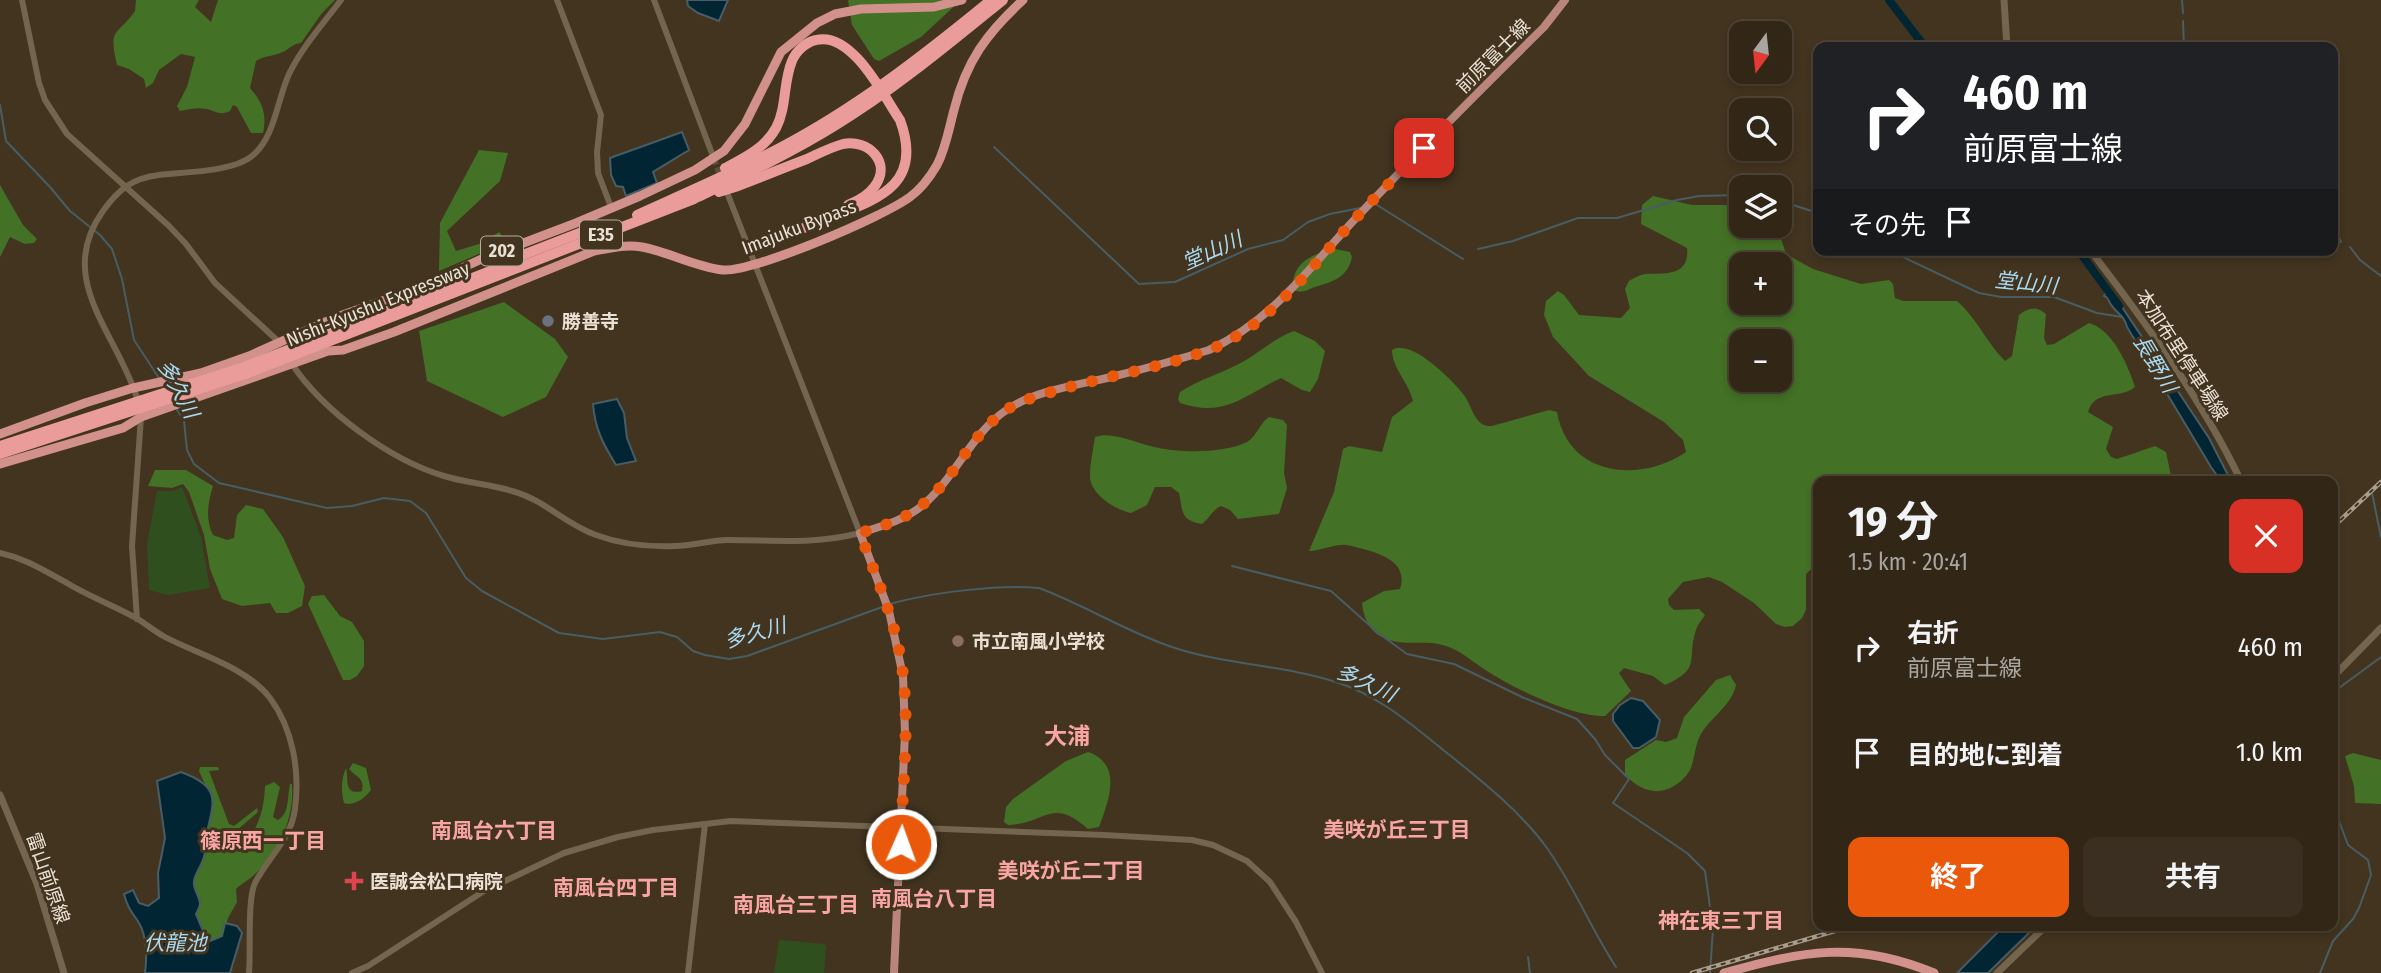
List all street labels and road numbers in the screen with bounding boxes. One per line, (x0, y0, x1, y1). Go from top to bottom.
street label: 前原富士線 (1451, 14, 1535, 98)
street label: Imajuku Bypass (739, 195, 859, 259)
road number: E35 (580, 220, 622, 249)
road number: 202 (481, 236, 523, 265)
street label: Nishi-Kyushu Expressway (283, 257, 473, 351)
street label: 本加布里停車場線 (2131, 285, 2233, 425)
street label: 雷山前原線 (22, 829, 74, 927)

